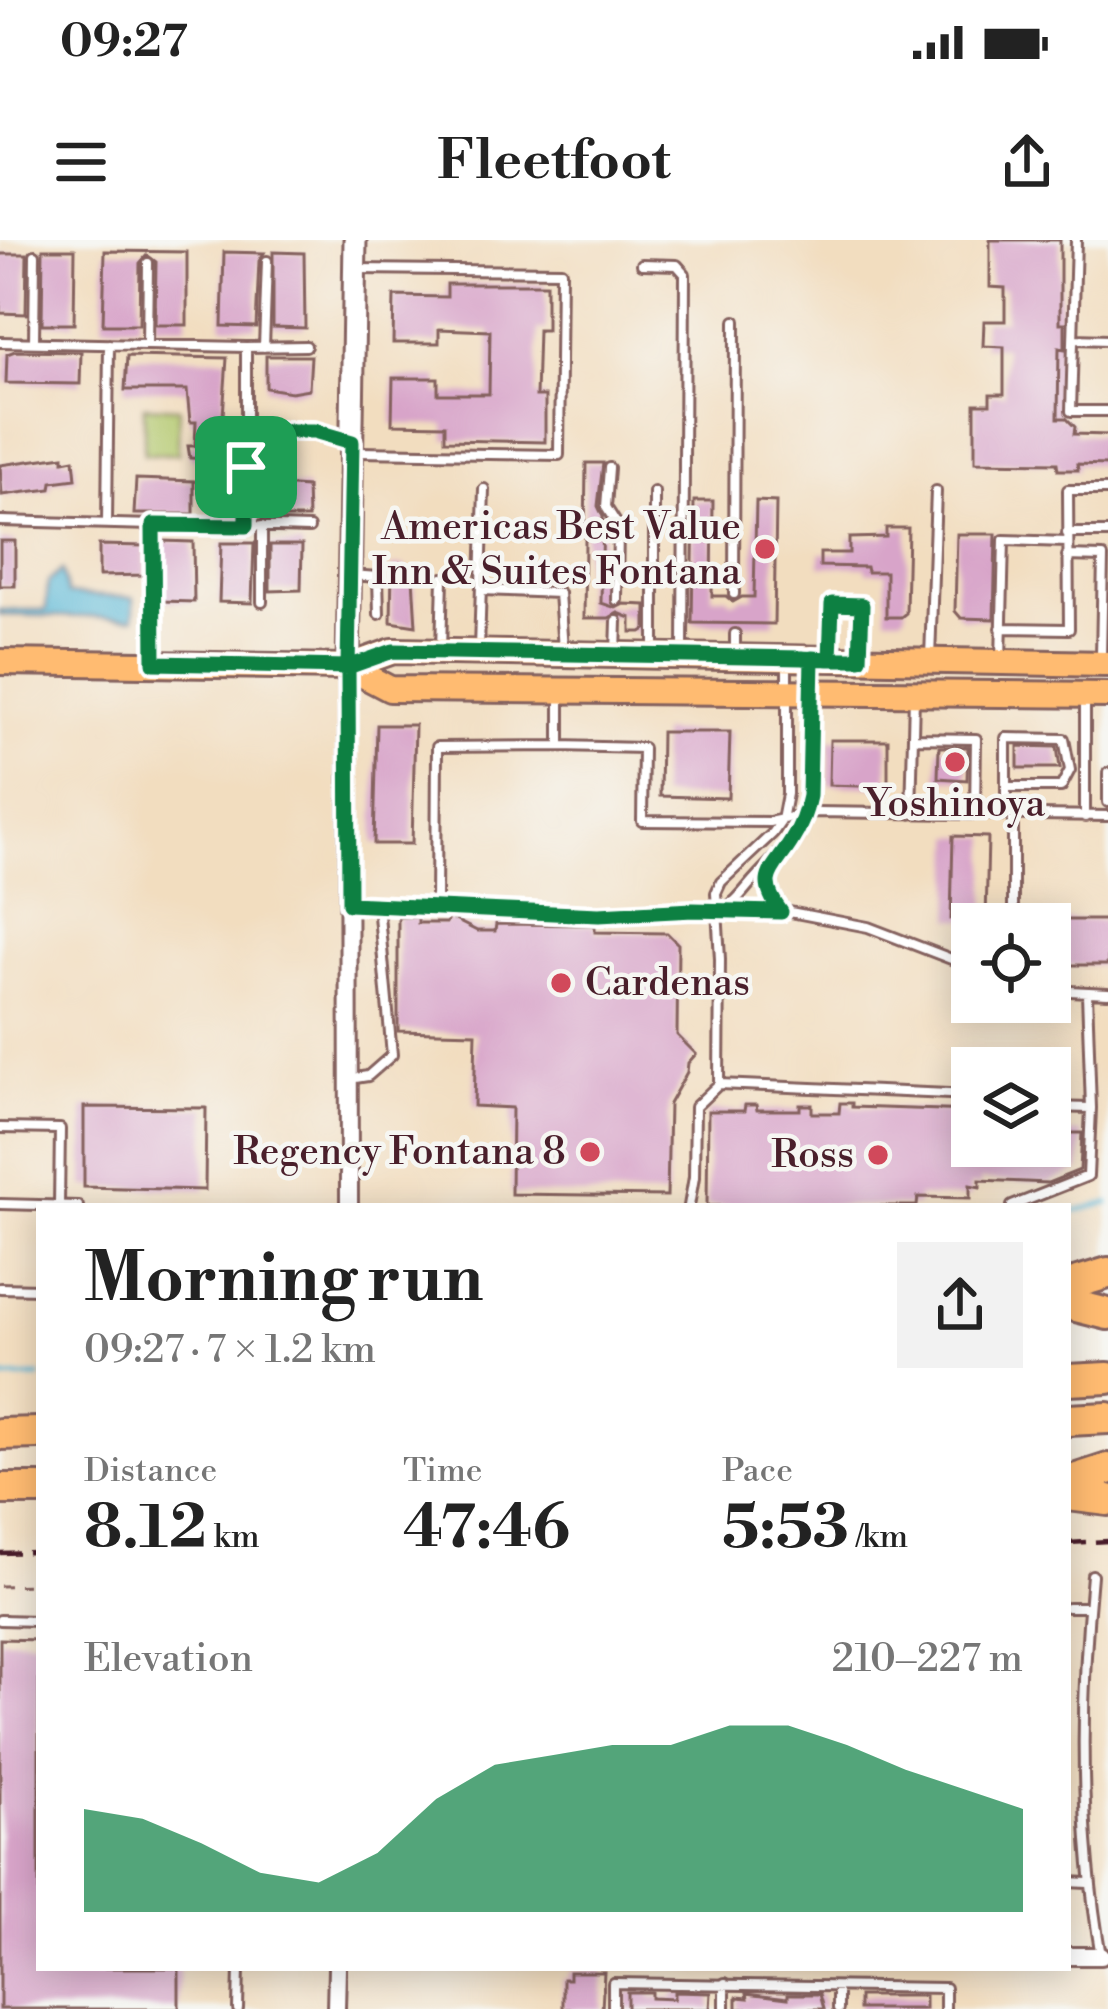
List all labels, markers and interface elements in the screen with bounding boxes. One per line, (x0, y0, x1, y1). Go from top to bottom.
text: 09:27 (60, 14, 188, 71)
text: Fleetfoot (437, 128, 671, 196)
icon: menu (48, 129, 114, 195)
icon: share (994, 129, 1060, 195)
pin (195, 416, 297, 518)
icon: arrive (213, 434, 279, 500)
place label: Americas Best Value Inn & Suites Fontana (372, 503, 741, 597)
marker: Americas Best Value Inn & Suites Fontana (752, 536, 778, 562)
marker: Yoshinoya (942, 749, 968, 775)
place label: Yoshinoya (863, 780, 1046, 829)
map controls (951, 903, 1071, 1167)
button: locate (951, 903, 1071, 1023)
place label: Cardenas (585, 959, 750, 1008)
marker: Cardenas (548, 970, 574, 996)
button: layers (951, 1047, 1071, 1167)
place label: Regency Fontana 8 (233, 1128, 566, 1177)
place label: Ross (771, 1131, 854, 1180)
marker: Regency Fontana 8 (577, 1139, 603, 1165)
marker: Ross (865, 1142, 891, 1168)
text: Morning run (84, 1239, 483, 1322)
button: share (897, 1242, 1023, 1368)
text: 09:27 · 7 × 1.2 km (84, 1326, 376, 1375)
text: Distance (84, 1451, 217, 1492)
text: Time (403, 1451, 482, 1492)
text: Pace (722, 1451, 793, 1492)
text: 8.12 (84, 1492, 207, 1567)
text: 47:46 (403, 1492, 570, 1567)
text: 5:53 (722, 1492, 849, 1567)
text: km (207, 1517, 260, 1558)
text: /km (849, 1517, 908, 1558)
text: Elevation (84, 1635, 253, 1684)
text: 210–227 m (832, 1635, 1023, 1684)

